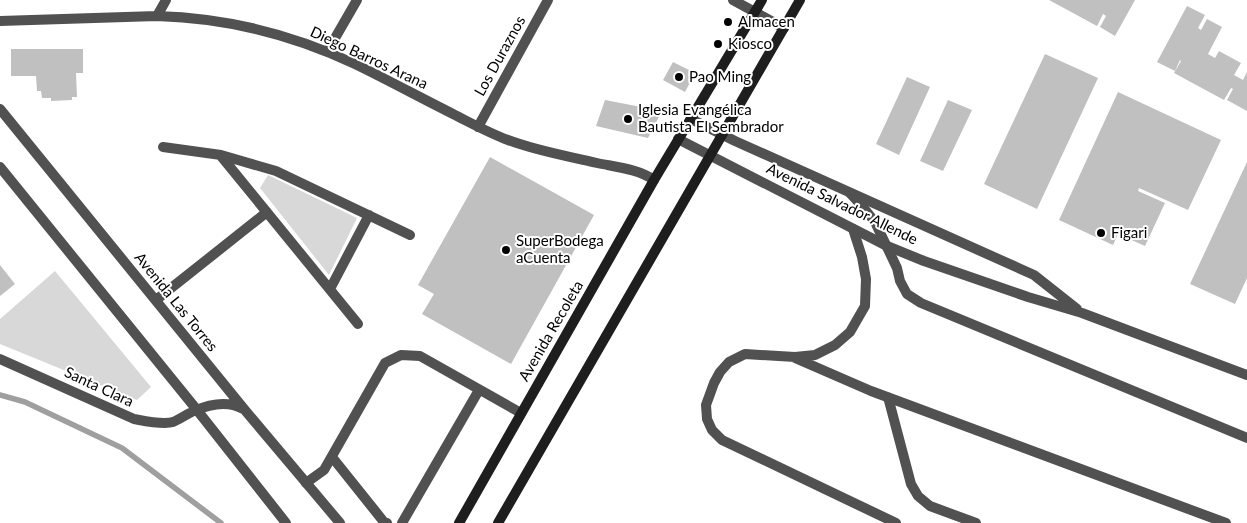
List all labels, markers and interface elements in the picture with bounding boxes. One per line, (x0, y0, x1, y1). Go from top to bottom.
street label: Los Duraznos (470, 12, 528, 99)
place label: Almacen (738, 12, 795, 30)
marker: Almacen (722, 16, 734, 28)
street label: Diego Barros Arana (308, 22, 431, 92)
place label: Kiosco (728, 34, 772, 52)
marker: Kiosco (712, 38, 724, 50)
place label: Pao Ming (689, 67, 751, 85)
marker: Pao Ming (673, 71, 685, 83)
place label: Iglesia Evangélica Bautista El Sembrador (638, 100, 784, 135)
marker: Iglesia Evangélica Bautista El Sembrador (622, 113, 634, 125)
street label: Avenida Salvador Allende (764, 159, 921, 248)
place label: Figari (1111, 223, 1147, 241)
marker: Figari (1095, 227, 1107, 239)
place label: SuperBodega aCuenta (516, 231, 604, 266)
marker: SuperBodega aCuenta (500, 244, 512, 256)
street label: Avenida Las Torres (131, 248, 222, 355)
street label: Avenida Recoleta (514, 277, 586, 384)
street label: Santa Clara (62, 362, 137, 410)

